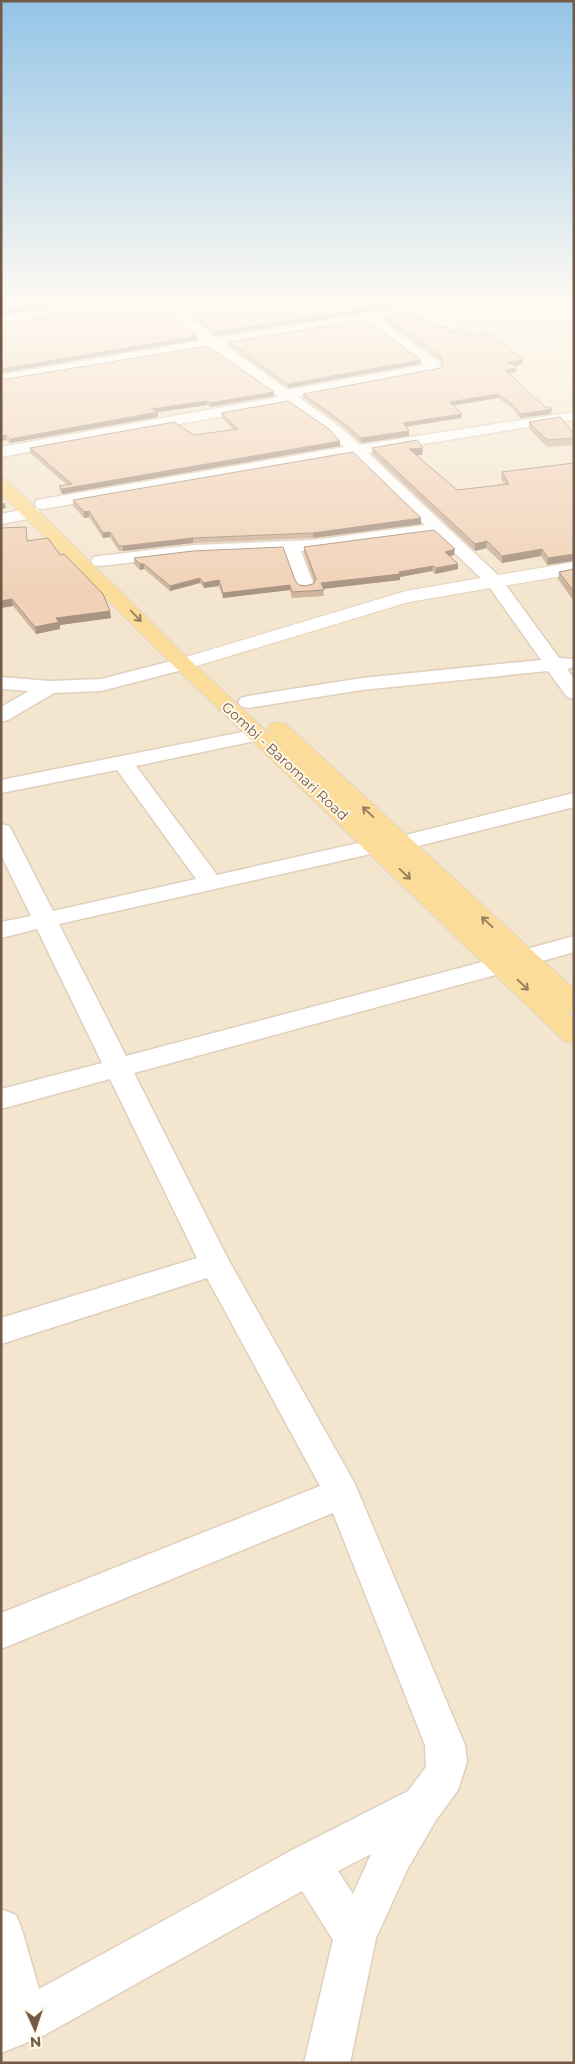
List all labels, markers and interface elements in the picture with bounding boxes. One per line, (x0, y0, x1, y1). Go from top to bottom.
one-way arrow (130, 610, 142, 622)
street label: Gombi - Baromari Road (218, 698, 352, 824)
one-way arrow (362, 806, 375, 818)
one-way arrow (399, 868, 411, 880)
one-way arrow (481, 916, 494, 928)
one-way arrow (517, 979, 529, 991)
north arrow (10, 2004, 60, 2054)
text: N (30, 2033, 42, 2051)

